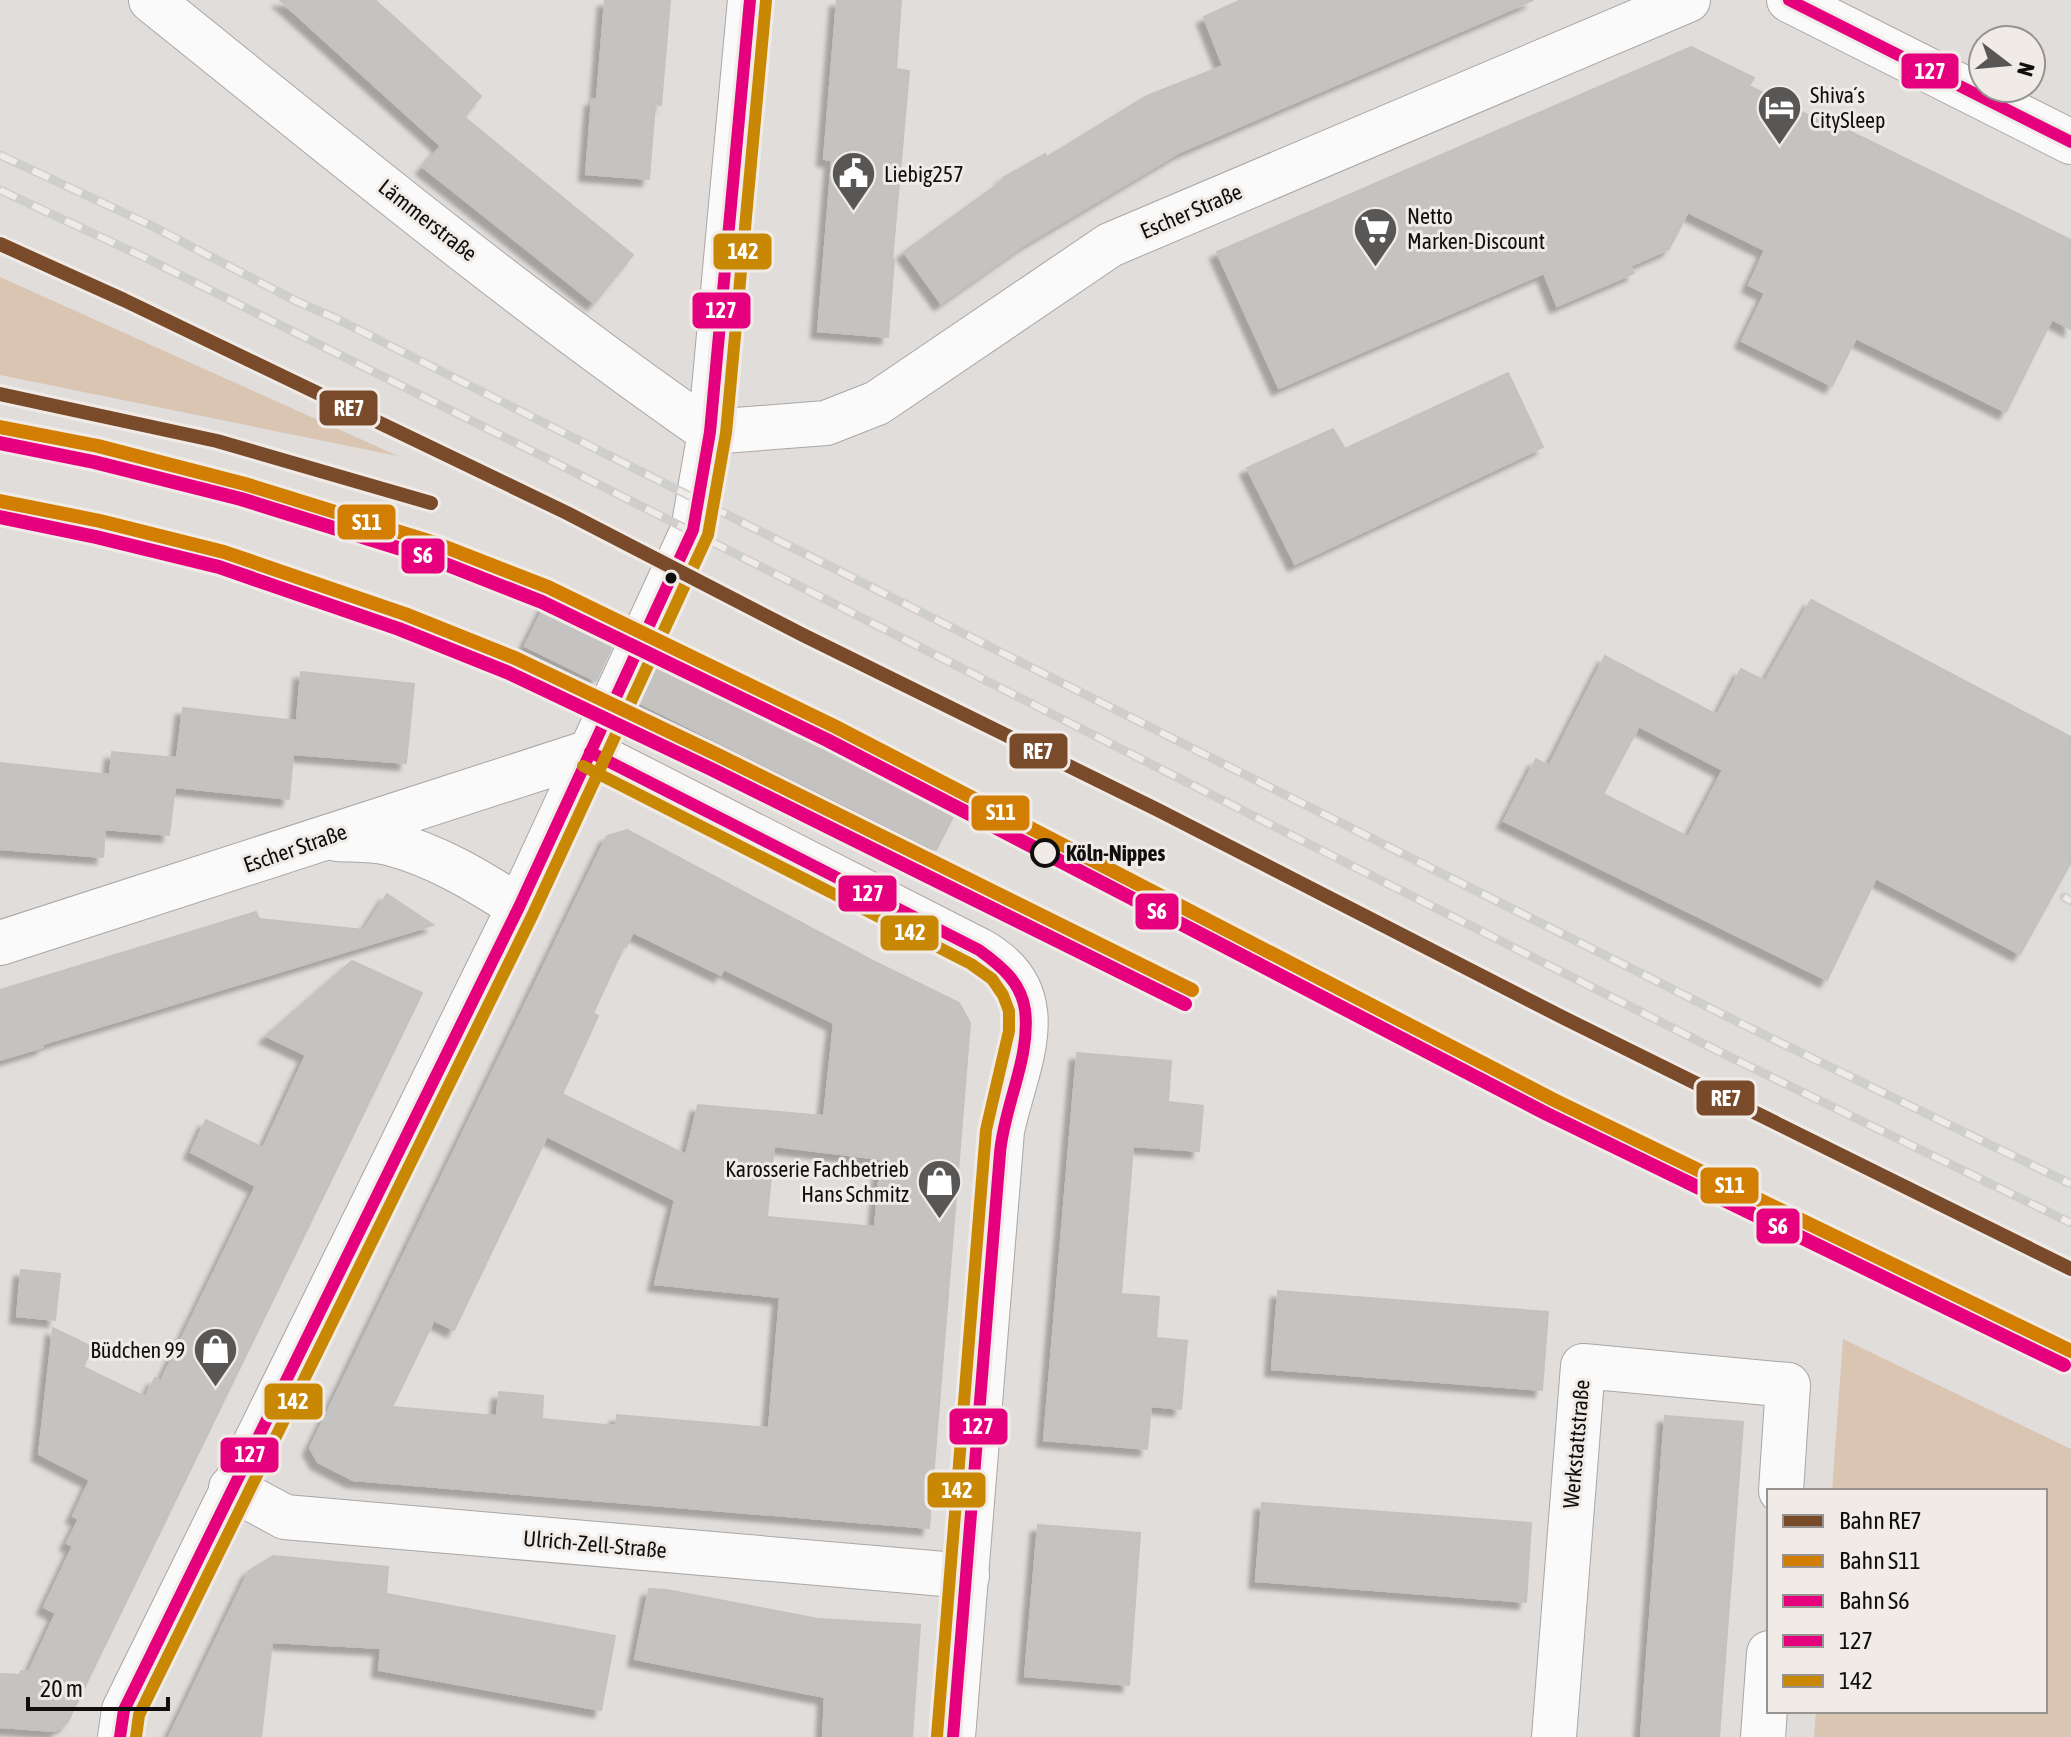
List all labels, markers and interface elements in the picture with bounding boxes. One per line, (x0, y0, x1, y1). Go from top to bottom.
north arrow (1967, 24, 2047, 104)
line badge: 127 (1900, 52, 1960, 90)
text: 127 (1914, 58, 1946, 84)
text: N (2012, 60, 2041, 79)
place label: Shiva´s CitySleep (1810, 82, 1886, 133)
hotel icon: Shiva´s CitySleep (1755, 84, 1803, 147)
public building icon: Liebig257 (829, 150, 877, 213)
place label: Liebig257 (884, 161, 964, 187)
street label: Lämmerstraße (374, 174, 482, 266)
street label: Escher Straße (1136, 178, 1246, 244)
place label: Netto Marken-Discount (1407, 203, 1545, 254)
supermarket icon: Netto Marken-Discount (1352, 205, 1400, 268)
line badge: 142 (712, 232, 773, 271)
text: 142 (727, 238, 759, 264)
line badge: 127 (691, 291, 752, 330)
text: 127 (705, 297, 737, 323)
line badge: RE7 (318, 389, 379, 427)
text: RE7 (334, 395, 364, 421)
line badge: S11 (336, 503, 397, 541)
text: S11 (352, 509, 382, 535)
line badge: S6 (400, 537, 446, 575)
text: S6 (413, 542, 433, 568)
unlabelled marker (663, 570, 679, 586)
line badge: RE7 (1008, 732, 1069, 770)
text: RE7 (1023, 738, 1053, 764)
line badge: S11 (970, 794, 1031, 832)
text: S11 (986, 799, 1016, 825)
street label: Escher Straße (240, 818, 350, 878)
marker: Köln-Nippes (1031, 839, 1059, 867)
place label: Köln-Nippes (1066, 840, 1166, 866)
line badge: 127 (837, 874, 898, 913)
text: 127 (852, 880, 884, 906)
line badge: S6 (1134, 892, 1180, 931)
text: S6 (1147, 898, 1167, 924)
line badge: 142 (879, 914, 940, 952)
text: 142 (894, 919, 926, 945)
line badge: RE7 (1695, 1079, 1756, 1117)
text: RE7 (1711, 1085, 1741, 1111)
place label: Karosserie Fachbetrieb Hans Schmitz (725, 1156, 909, 1207)
shop icon: Karosserie Fachbetrieb Hans Schmitz (916, 1158, 964, 1221)
line badge: S11 (1699, 1166, 1760, 1205)
text: S11 (1715, 1172, 1745, 1198)
line badge: S6 (1755, 1207, 1801, 1245)
text: S6 (1768, 1213, 1788, 1239)
shop icon: Büdchen 99 (192, 1326, 240, 1389)
place label: Büdchen 99 (90, 1337, 185, 1363)
street label: Werkstattstraße (1557, 1379, 1595, 1509)
line badge: 142 (263, 1382, 324, 1421)
text: 142 (277, 1388, 309, 1414)
line badge: 127 (948, 1407, 1009, 1446)
text: 127 (962, 1413, 994, 1439)
line badge: 127 (219, 1436, 280, 1474)
text: 127 (234, 1441, 266, 1467)
line badge: 142 (926, 1471, 987, 1509)
text: 142 (941, 1477, 973, 1503)
legend (1767, 1489, 2047, 1713)
text: Bahn RE7 (1839, 1507, 1922, 1534)
street label: Ulrich-Zell-Straße (522, 1525, 668, 1563)
text: Bahn S11 (1839, 1547, 1921, 1574)
text: Bahn S6 (1839, 1587, 1909, 1614)
text: 127 (1839, 1627, 1873, 1654)
scale bar (28, 1661, 168, 1711)
text: 142 (1839, 1667, 1873, 1694)
text: 20 m (40, 1675, 83, 1702)

